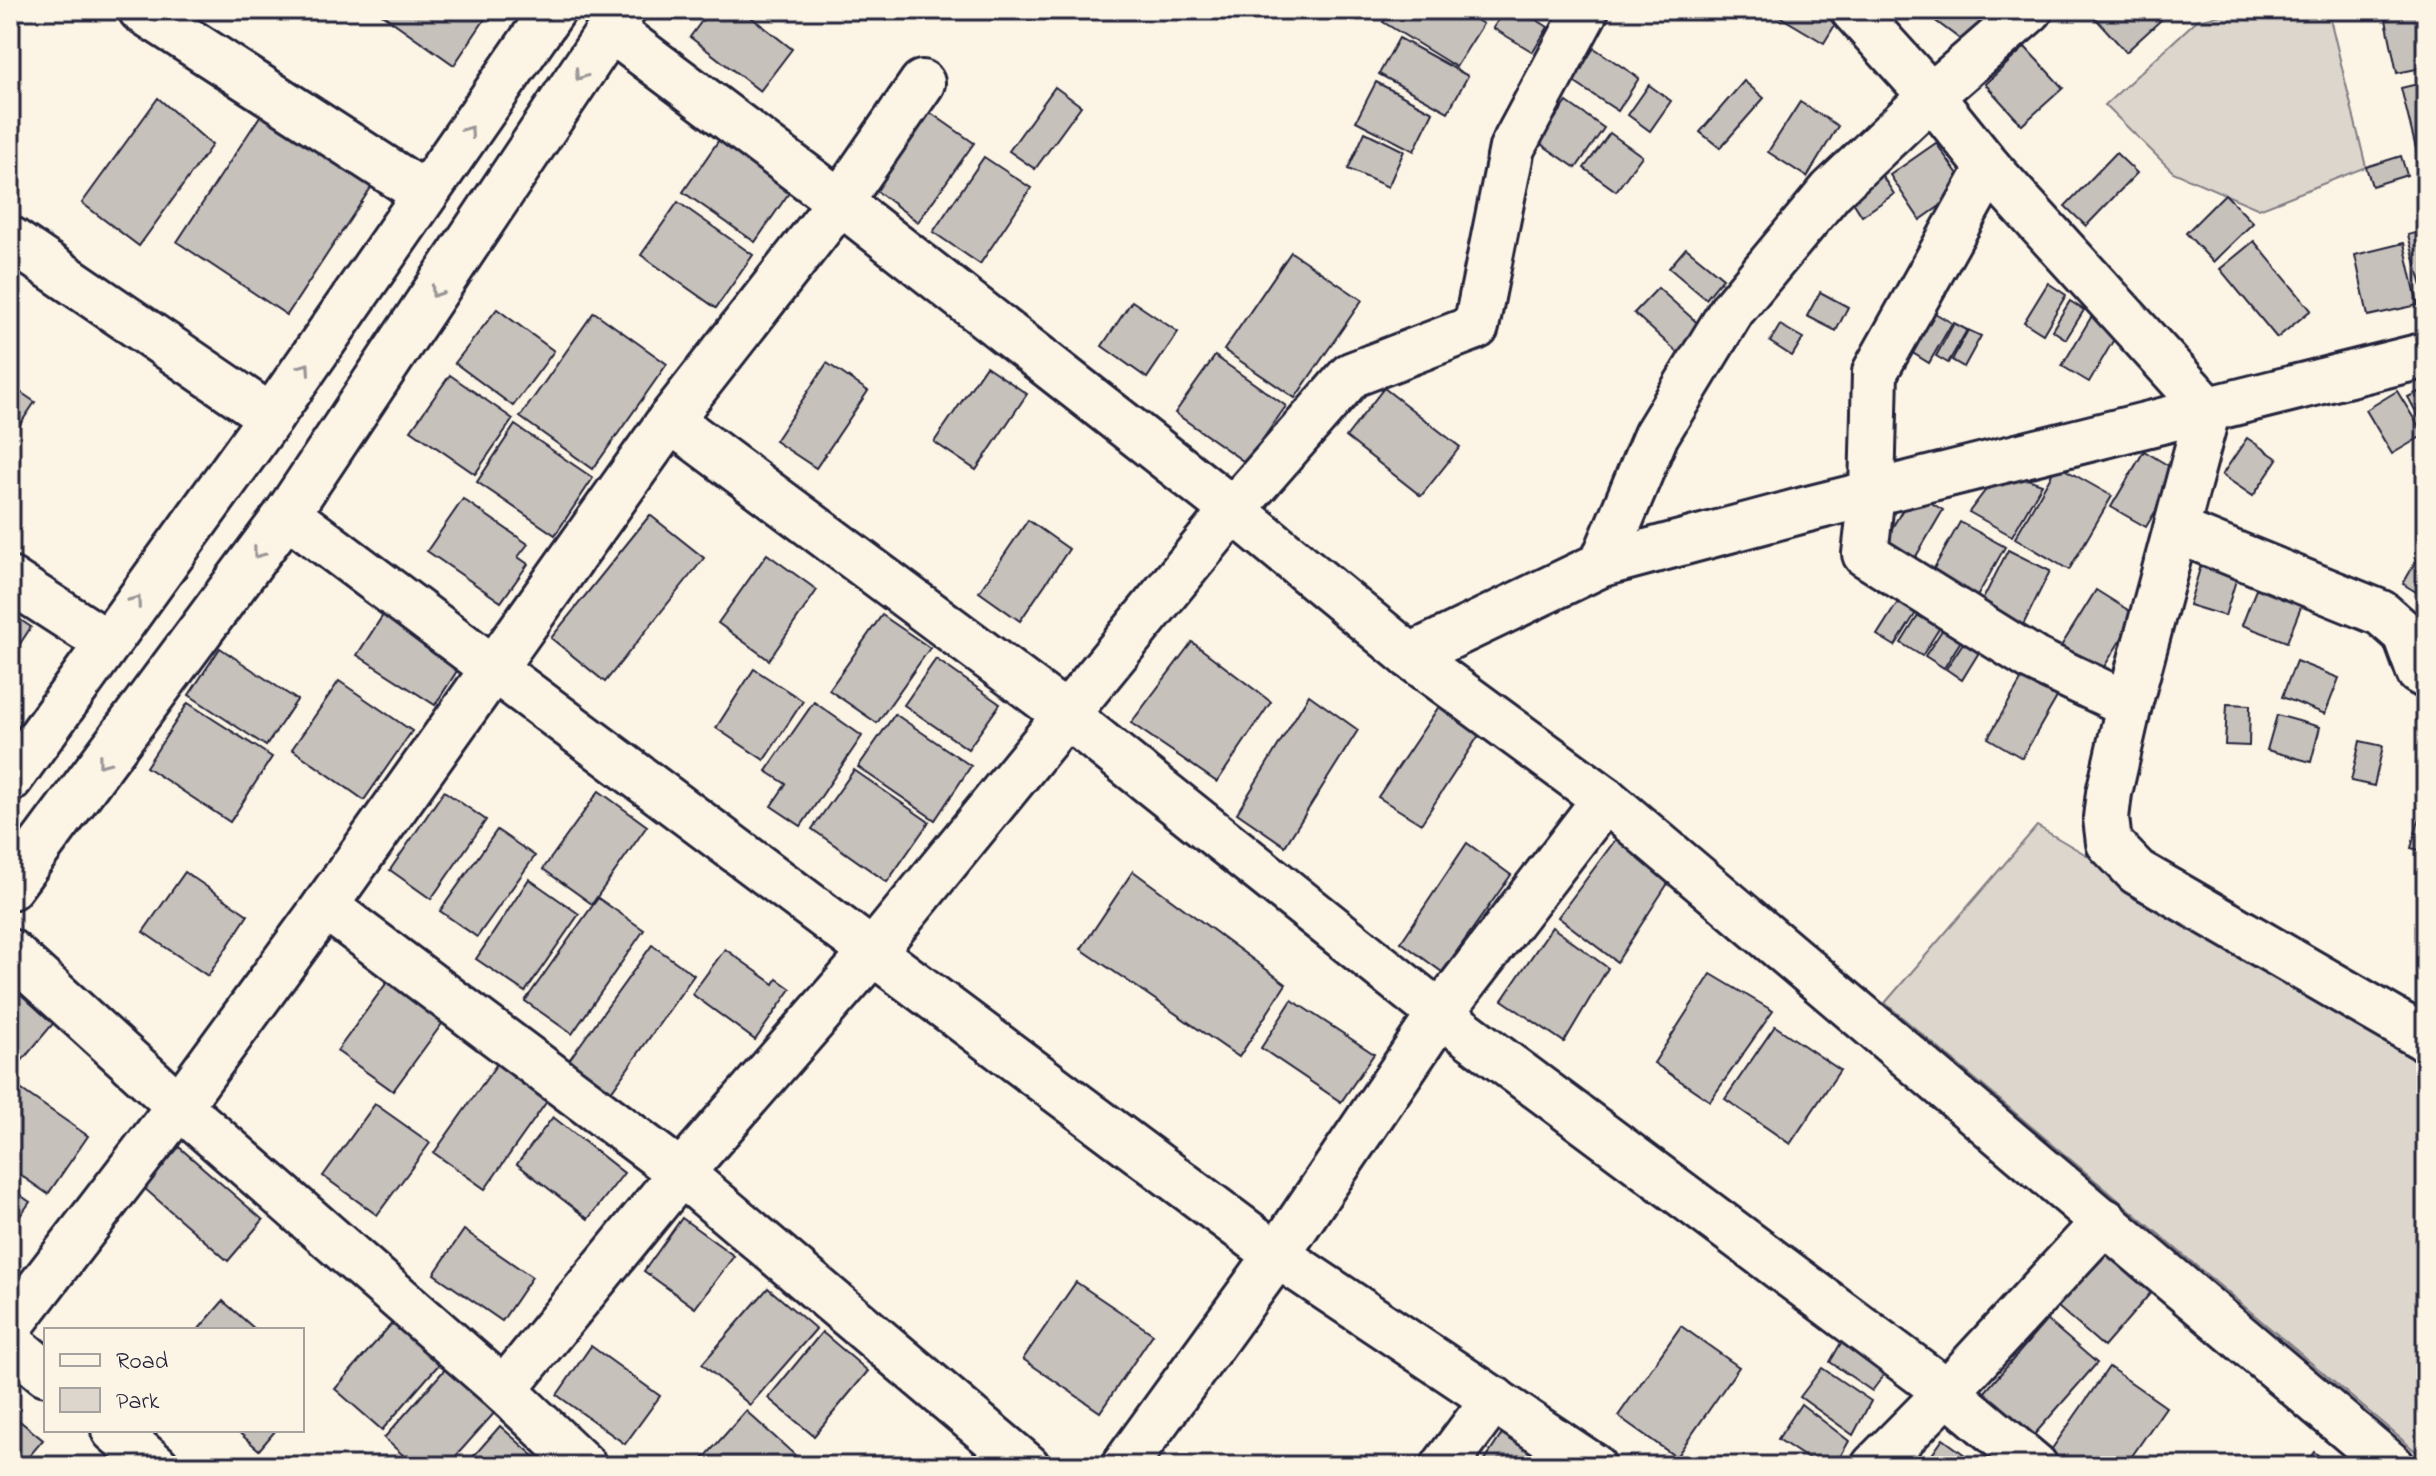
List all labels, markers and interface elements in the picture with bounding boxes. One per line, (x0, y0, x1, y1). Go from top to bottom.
one-way arrow (574, 66, 589, 81)
one-way arrow (459, 126, 474, 140)
one-way arrow (430, 283, 445, 297)
one-way arrow (295, 362, 310, 376)
one-way arrow (254, 544, 268, 559)
one-way arrow (127, 596, 141, 610)
one-way arrow (99, 753, 113, 767)
legend (44, 1328, 304, 1432)
text: Road (116, 1345, 169, 1380)
text: Park (116, 1385, 160, 1420)

